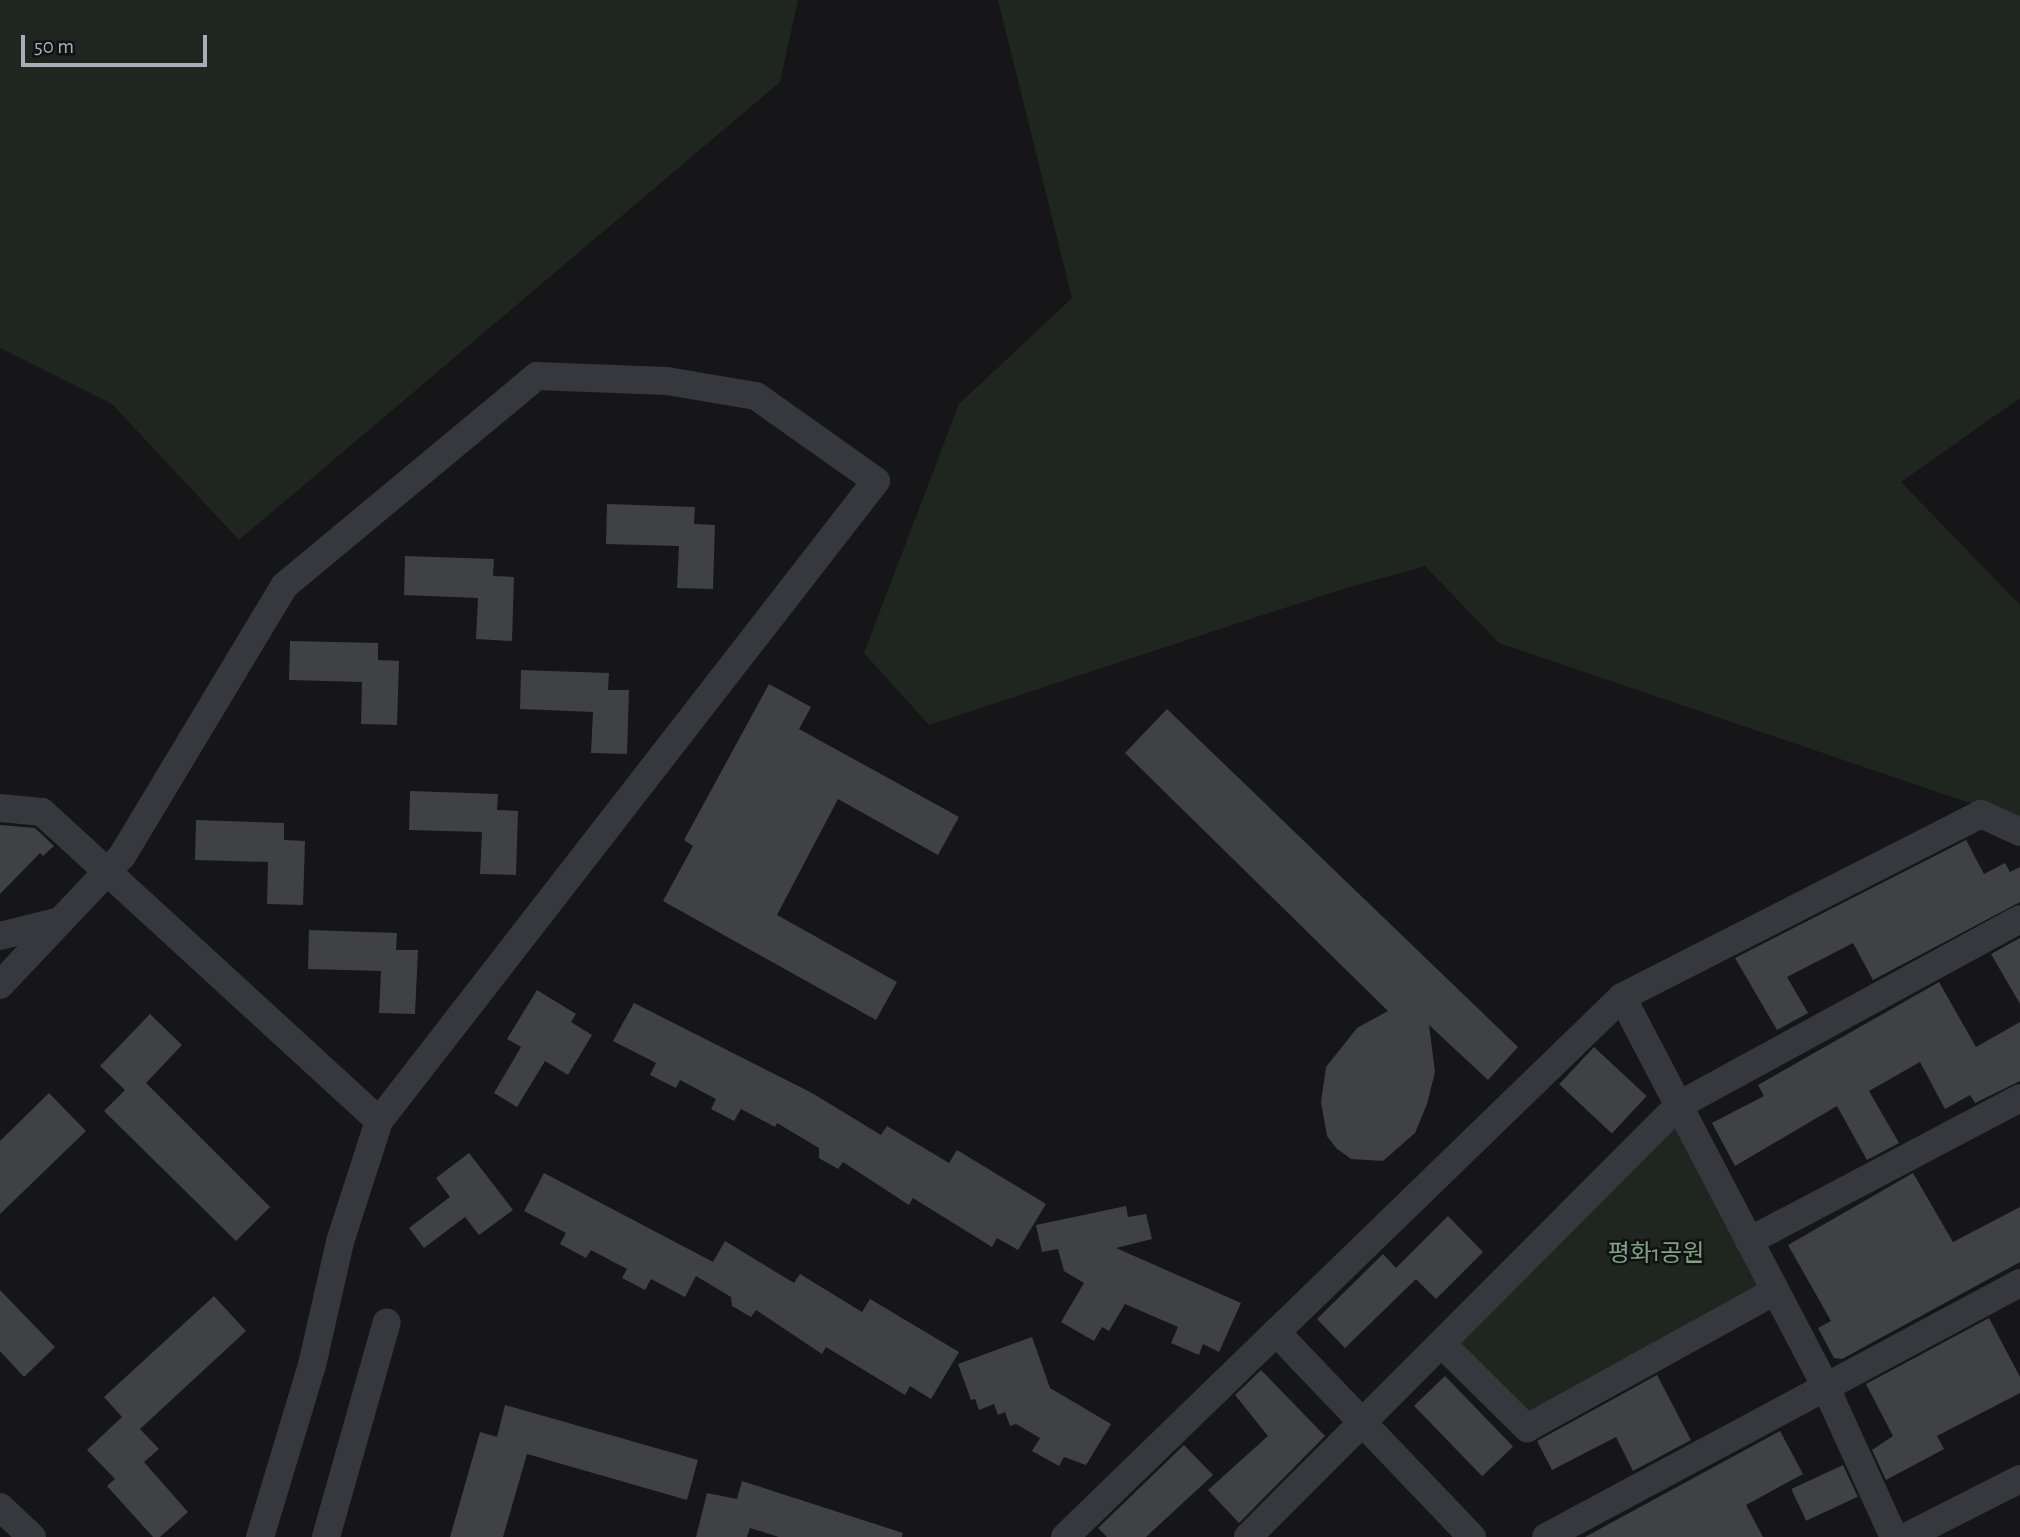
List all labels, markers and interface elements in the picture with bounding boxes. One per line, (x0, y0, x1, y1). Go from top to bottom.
scale bar (24, 21, 210, 65)
text: 50 m (34, 36, 74, 57)
park label: 평화1공원 (1608, 1241, 1704, 1269)

